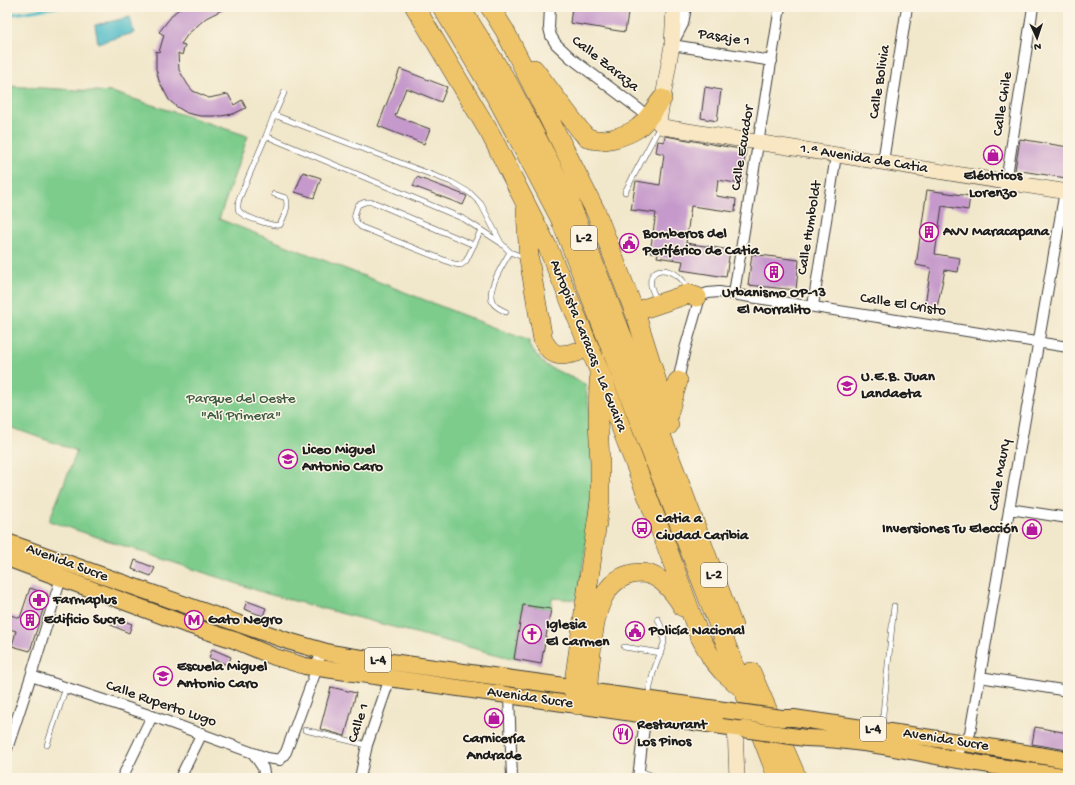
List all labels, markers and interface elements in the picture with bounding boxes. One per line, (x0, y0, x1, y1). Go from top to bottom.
north arrow (1017, 18, 1057, 58)
street label: Pasaje 1 (696, 25, 751, 51)
street label: Calle Zaraza (568, 32, 643, 96)
text: N (1034, 40, 1041, 52)
street label: Calle Bolivia (865, 43, 895, 120)
street label: Calle Chile (989, 70, 1017, 137)
street label: Calle Ecuador (727, 102, 759, 192)
street label: 1.ª Avenida de Catia (798, 140, 930, 178)
shop icon: Eléctricos Lorenzo (982, 144, 1004, 166)
place label: Eléctricos Lorenzo (964, 167, 1024, 202)
street label: Calle Humboldt (794, 178, 827, 276)
building icon: AVV Maracapana (918, 221, 940, 243)
place label: AVV Maracapana (942, 223, 1050, 241)
place label: Bomberos del Periférico de Catia (642, 225, 760, 260)
road number: L-2 (571, 226, 597, 250)
public building icon: Bomberos del Periférico de Catia (618, 232, 640, 254)
street label: Autopista Caracas - La Guaira (545, 257, 631, 435)
building icon: Urbanismo OP-13 El Morralito (763, 261, 785, 283)
place label: Urbanismo OP-13 El Morralito (722, 284, 826, 319)
street label: Calle El Cristo (859, 289, 947, 321)
place label: U.E.B. Juan Landaeta (861, 368, 936, 403)
school or university icon: U.E.B. Juan Landaeta (836, 375, 858, 397)
park label: Parque del Oeste "Alí Primera" (186, 390, 296, 425)
street label: Calle Maury (985, 437, 1015, 512)
place label: Liceo Miguel Antonio Caro (301, 441, 383, 476)
school or university icon: Liceo Miguel Antonio Caro (277, 448, 299, 470)
place label: Catia a Ciudad Caribia (655, 510, 749, 545)
bus stop icon: Catia a Ciudad Caribia (631, 517, 653, 539)
shop icon: Inversiones Tu Elección (1021, 518, 1043, 540)
place label: Inversiones Tu Elección (882, 520, 1019, 538)
street label: Avenida Sucre (23, 540, 111, 586)
road number: L-2 (701, 563, 727, 587)
pharmacy icon: Farmaplus (28, 589, 50, 611)
place label: Farmaplus (52, 591, 118, 609)
building icon: Edificio Sucre (19, 609, 41, 631)
metro station icon: Gato Negro (183, 609, 205, 631)
place label: Edificio Sucre (44, 611, 126, 629)
place label: Gato Negro (208, 611, 283, 629)
place label: Iglesia El Carmen (546, 616, 610, 651)
public building icon: Policía Nacional (624, 620, 646, 642)
place label: Policía Nacional (648, 622, 746, 640)
church icon: Iglesia El Carmen (521, 623, 543, 645)
road number: L-4 (365, 648, 391, 672)
place label: Escuela Miguel Antonio Caro (176, 658, 268, 693)
school or university icon: Escuela Miguel Antonio Caro (152, 665, 174, 687)
street label: Calle Ruperto Lugo (103, 677, 219, 731)
street label: Avenida Sucre (486, 683, 574, 713)
street label: Calle 1 (344, 701, 374, 745)
shop icon: Carnicería Andrade (483, 707, 505, 729)
place label: Restaurant Los Pinos (636, 716, 708, 751)
road number: L-4 (860, 717, 886, 741)
restaurant icon: Restaurant Los Pinos (612, 723, 634, 745)
street label: Avenida Sucre (902, 724, 990, 756)
place label: Carnicería Andrade (462, 730, 526, 765)

